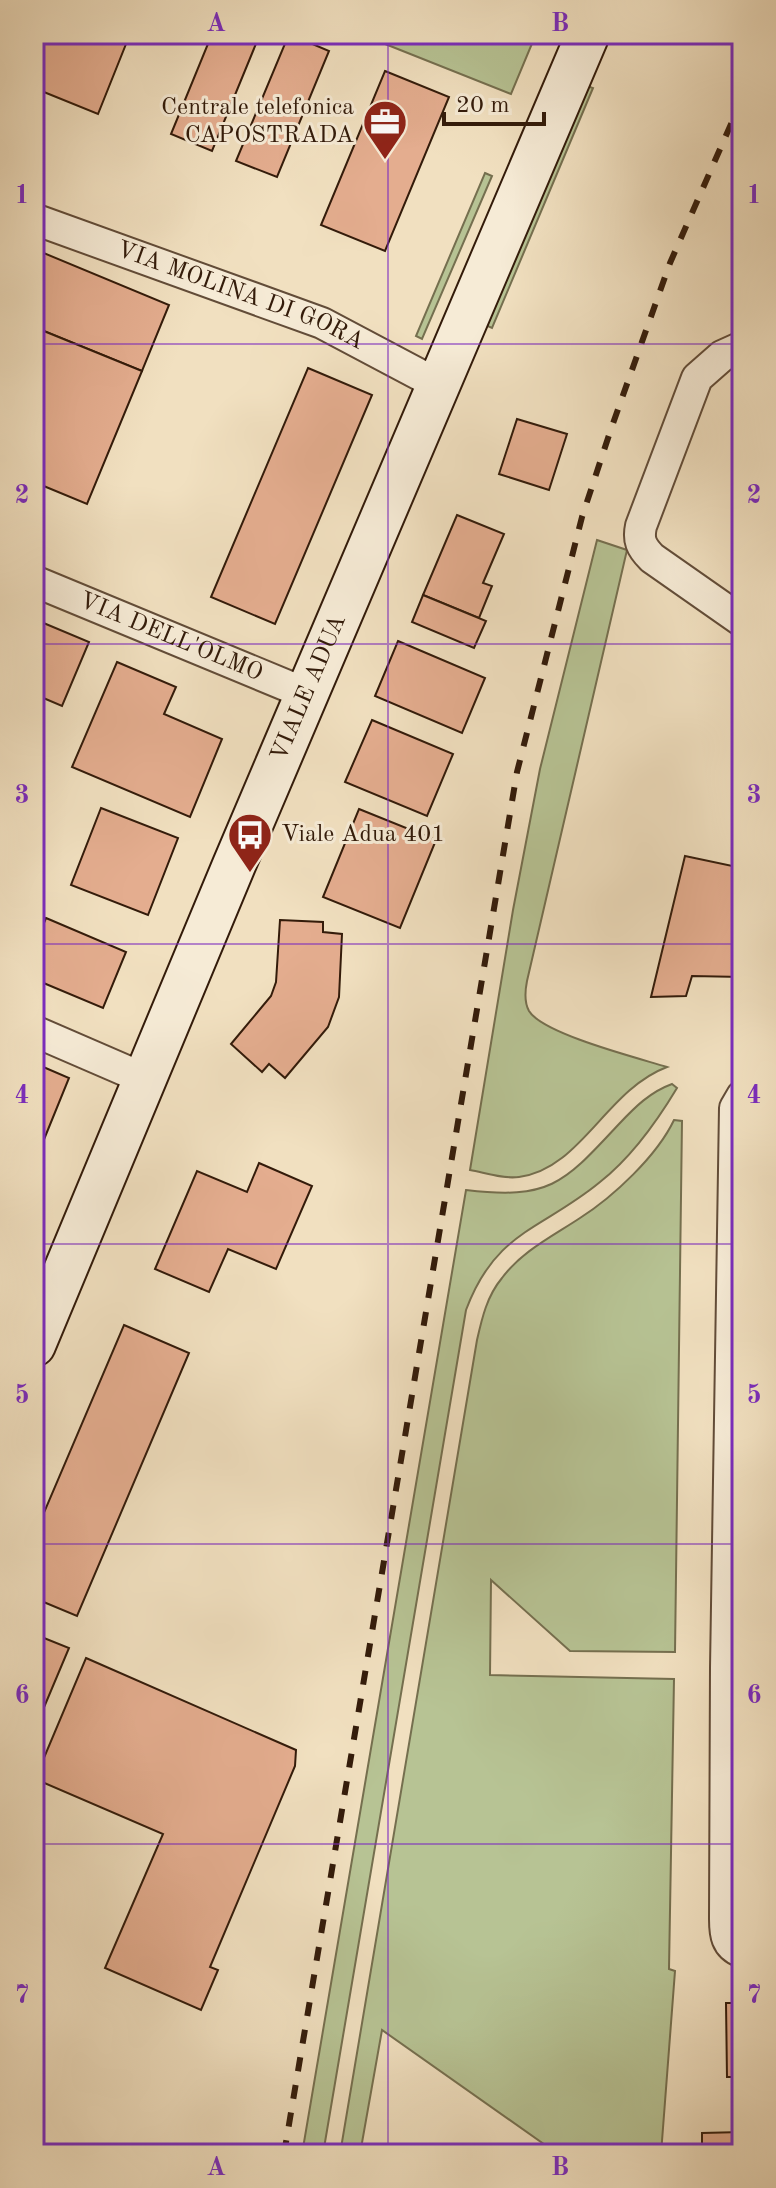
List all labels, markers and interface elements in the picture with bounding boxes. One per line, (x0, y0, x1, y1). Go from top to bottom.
text: A (206, 11, 226, 37)
text: B (551, 11, 569, 37)
scale bar (444, 76, 544, 126)
text: 20 m (456, 94, 510, 118)
place label: Centrale telefonica CAPOSTRADA (161, 96, 354, 148)
office icon: Centrale telefonica CAPOSTRADA (361, 98, 409, 161)
text: 1 (14, 183, 30, 209)
text: 1 (746, 183, 762, 209)
street label: VIA MOLINA DI GORA (113, 238, 368, 355)
text: 2 (14, 483, 30, 509)
text: 2 (746, 483, 762, 509)
street label: VIA DELL'OLMO (76, 589, 266, 686)
street label: VIALE ADUA (268, 612, 351, 765)
text: 3 (14, 783, 30, 809)
text: 3 (746, 783, 762, 809)
bus stop icon: Viale Adua 401 (226, 811, 274, 874)
place label: Viale Adua 401 (281, 823, 445, 847)
text: 4 (14, 1083, 30, 1109)
text: 4 (746, 1083, 762, 1109)
text: 5 (14, 1383, 30, 1409)
text: 5 (746, 1383, 762, 1409)
text: 6 (14, 1683, 30, 1709)
text: 6 (746, 1683, 762, 1709)
text: 7 (14, 1983, 30, 2009)
text: 7 (746, 1983, 762, 2009)
text: A (206, 2155, 226, 2181)
text: B (551, 2155, 569, 2181)

